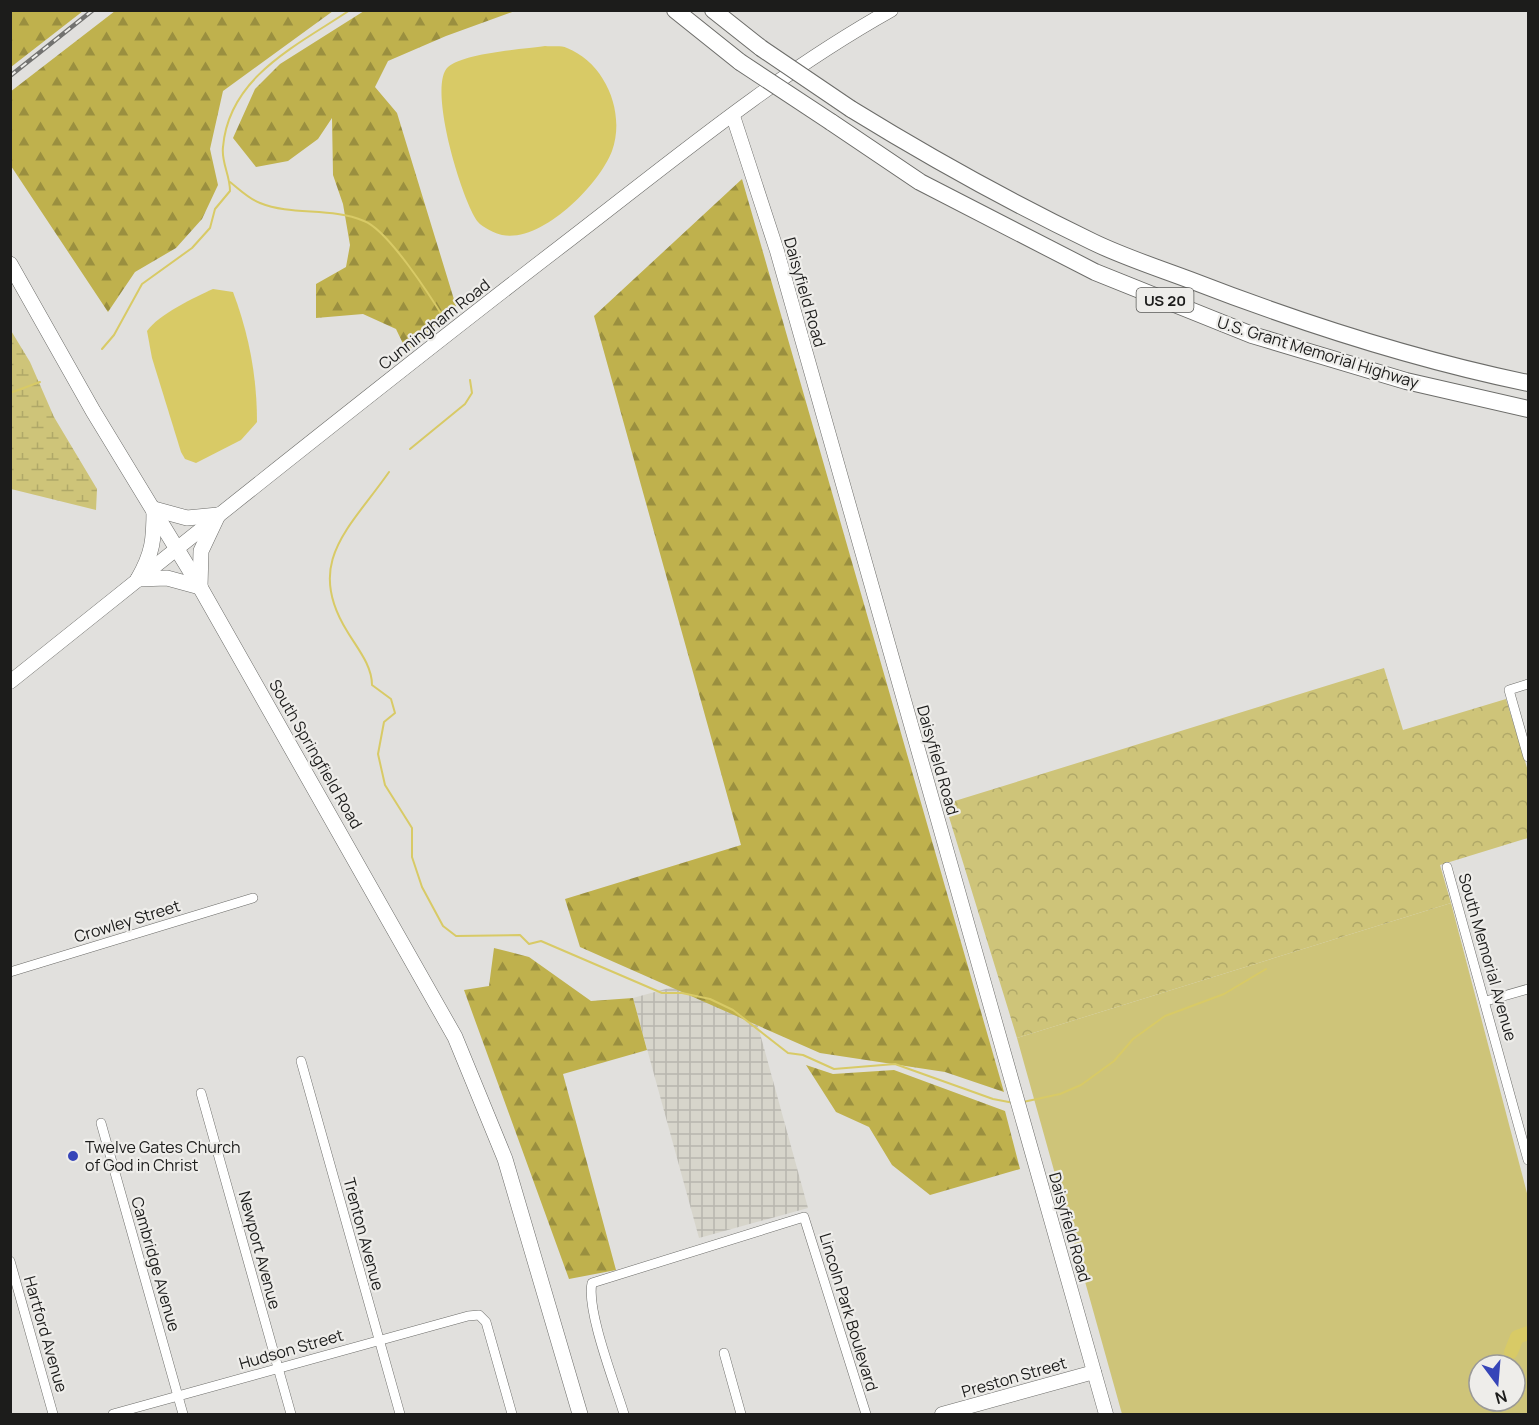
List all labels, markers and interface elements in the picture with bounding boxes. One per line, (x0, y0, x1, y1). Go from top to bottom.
street label: Daisyfield Road (779, 235, 831, 349)
street label: Cunningham Road (374, 274, 494, 374)
road number: US 20 (1136, 288, 1194, 312)
street label: U.S. Grant Memorial Highway (1215, 311, 1422, 393)
street label: South Springfield Road (264, 675, 368, 833)
street label: Daisyfield Road (912, 703, 964, 817)
street label: South Memorial Avenue (1454, 871, 1522, 1043)
street label: Crowley Street (71, 894, 183, 948)
place label: Twelve Gates Church of God in Christ (85, 1136, 241, 1176)
marker: Twelve Gates Church of God in Christ (66, 1149, 80, 1163)
street label: Daisyfield Road (1044, 1170, 1096, 1284)
street label: Trenton Avenue (338, 1175, 390, 1293)
street label: Newport Avenue (234, 1189, 286, 1311)
street label: Cambridge Avenue (126, 1194, 186, 1334)
street label: Lincoln Park Boulevard (814, 1230, 884, 1394)
street label: Hartford Avenue (19, 1273, 73, 1395)
street label: Hudson Street (236, 1324, 346, 1374)
street label: Preston Street (959, 1352, 1069, 1402)
north arrow (1467, 1353, 1527, 1413)
text: N (1493, 1385, 1510, 1410)

